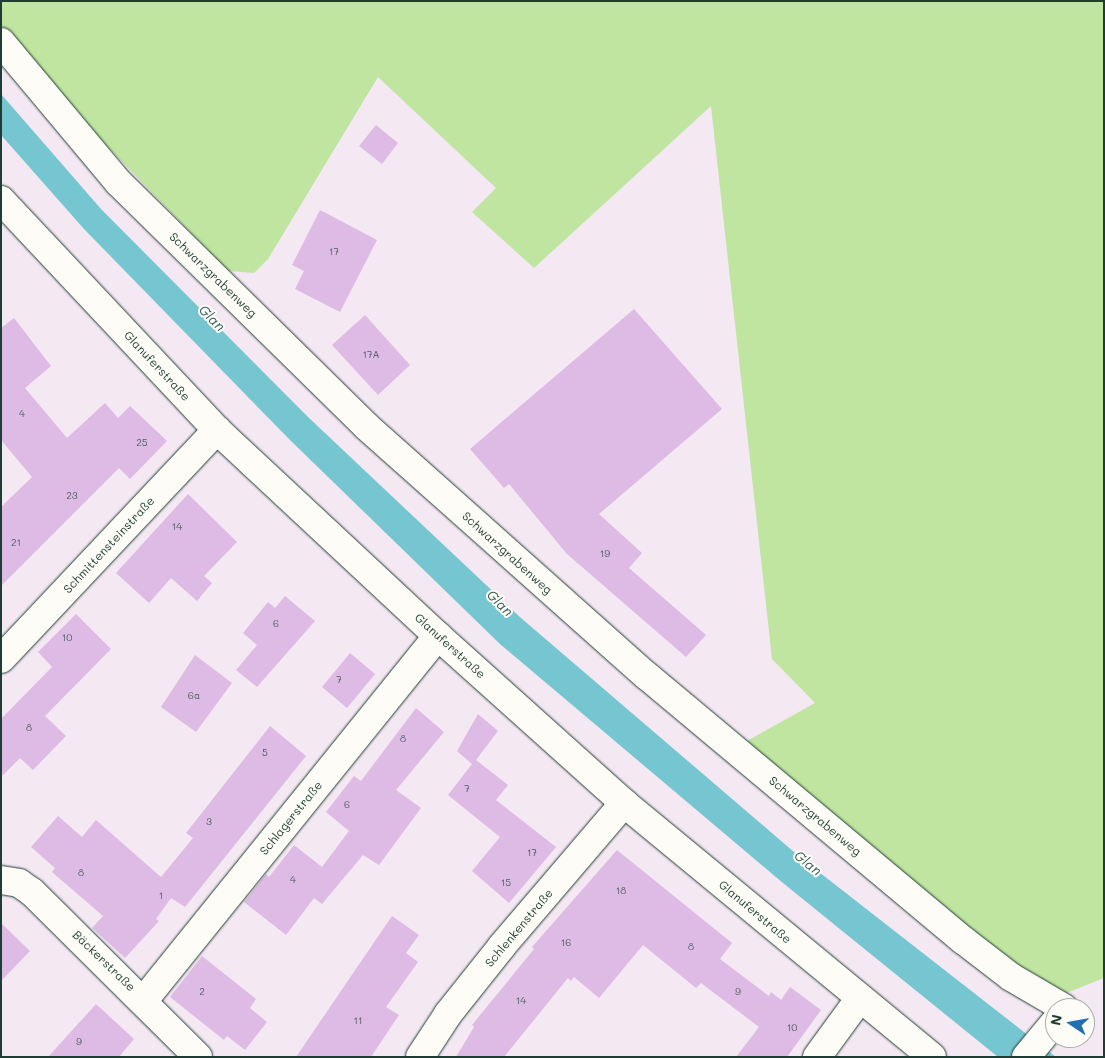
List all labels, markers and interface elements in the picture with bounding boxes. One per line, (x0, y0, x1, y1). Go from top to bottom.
street label: Schwarzgrabenweg (166, 230, 260, 320)
house number: 17 (329, 246, 339, 258)
water label: Glan (195, 301, 229, 335)
street label: Glanuferstraße (121, 328, 193, 404)
house number: 17A (363, 349, 379, 361)
house number: 4 (19, 408, 25, 420)
house number: 25 (136, 437, 148, 449)
house number: 23 (66, 490, 78, 502)
street label: Schmittensteinstraße (60, 494, 158, 596)
street label: Schwarzgrabenweg (459, 509, 555, 597)
house number: 14 (172, 521, 182, 533)
house number: 21 (11, 537, 21, 549)
house number: 19 (600, 548, 610, 560)
water label: Glan (483, 586, 517, 620)
street label: Glanuferstraße (412, 610, 488, 682)
house number: 6 (273, 618, 279, 630)
house number: 10 (62, 632, 72, 644)
house number: 7 (336, 674, 342, 686)
house number: 6a (188, 690, 200, 702)
house number: 8 (26, 722, 32, 734)
house number: 8 (400, 733, 406, 745)
house number: 5 (262, 747, 268, 759)
street label: Schwarzgrabenweg (766, 773, 864, 859)
street label: Schlagerstraße (257, 778, 325, 858)
house number: 7 (464, 783, 470, 795)
house number: 6 (344, 799, 350, 811)
house number: 3 (206, 816, 212, 828)
house number: 17 (527, 847, 537, 859)
water label: Glan (791, 847, 825, 879)
house number: 8 (78, 867, 84, 879)
house number: 4 (290, 874, 296, 886)
house number: 15 (501, 877, 511, 889)
street label: Glanuferstraße (716, 877, 794, 947)
house number: 18 (616, 885, 626, 897)
street label: Schlenkenstraße (482, 886, 556, 970)
house number: 1 (159, 890, 163, 902)
street label: Bäckerstraße (70, 928, 138, 994)
house number: 16 (561, 937, 571, 949)
house number: 8 (688, 941, 694, 953)
house number: 2 (199, 986, 205, 998)
house number: 9 (735, 986, 741, 998)
house number: 14 (516, 995, 526, 1007)
north arrow (1045, 998, 1095, 1048)
text: N (1045, 1013, 1066, 1027)
house number: 11 (354, 1015, 362, 1027)
house number: 10 (787, 1022, 797, 1034)
house number: 9 (76, 1036, 82, 1048)

